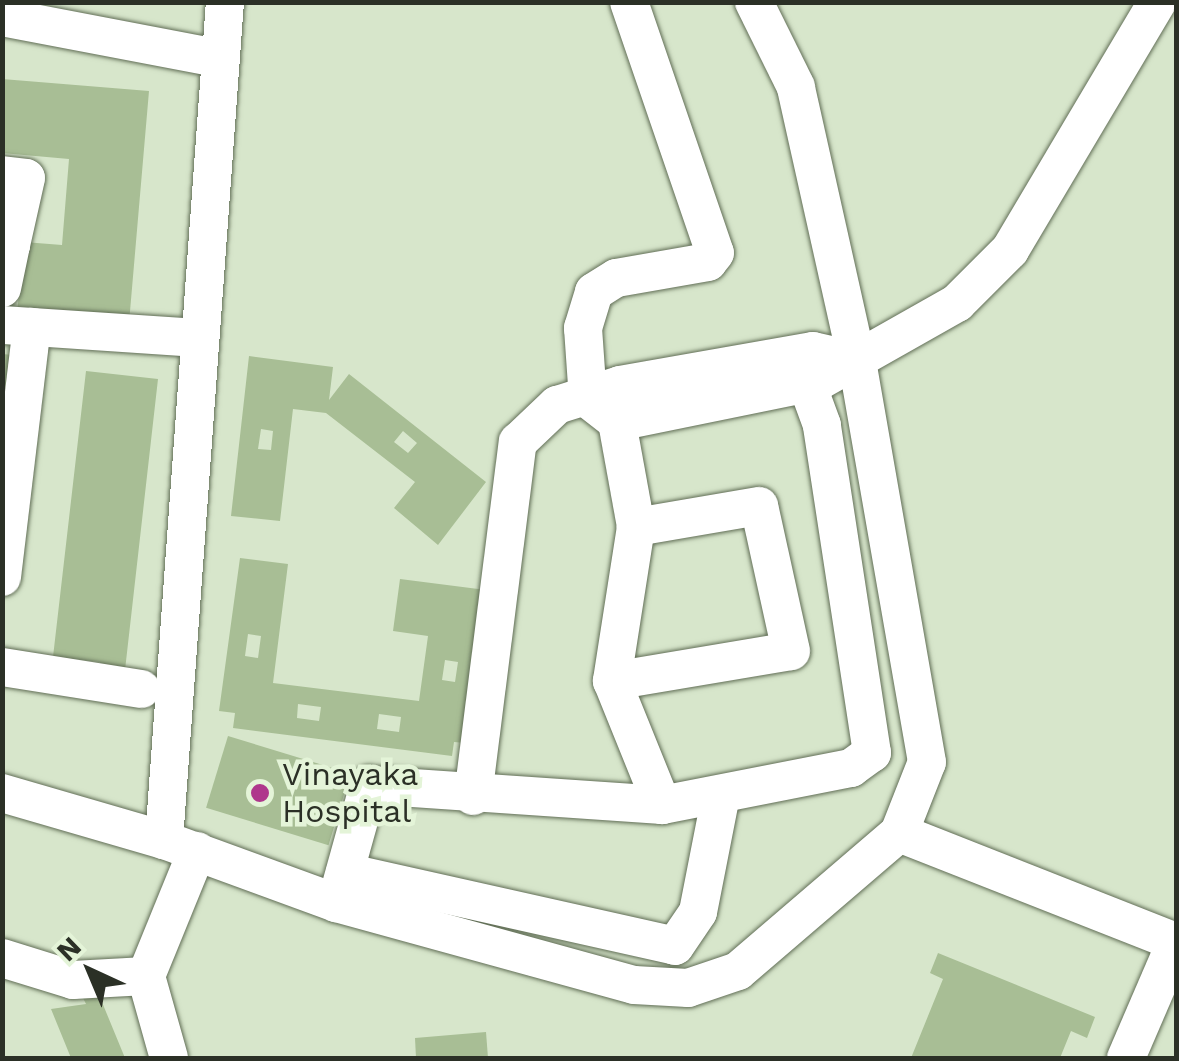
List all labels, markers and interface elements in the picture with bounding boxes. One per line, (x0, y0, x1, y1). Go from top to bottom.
place label: Vinayaka Hospital (282, 756, 418, 831)
marker: Vinayaka Hospital (247, 780, 273, 806)
north arrow (40, 921, 140, 1021)
text: N (50, 930, 88, 968)

